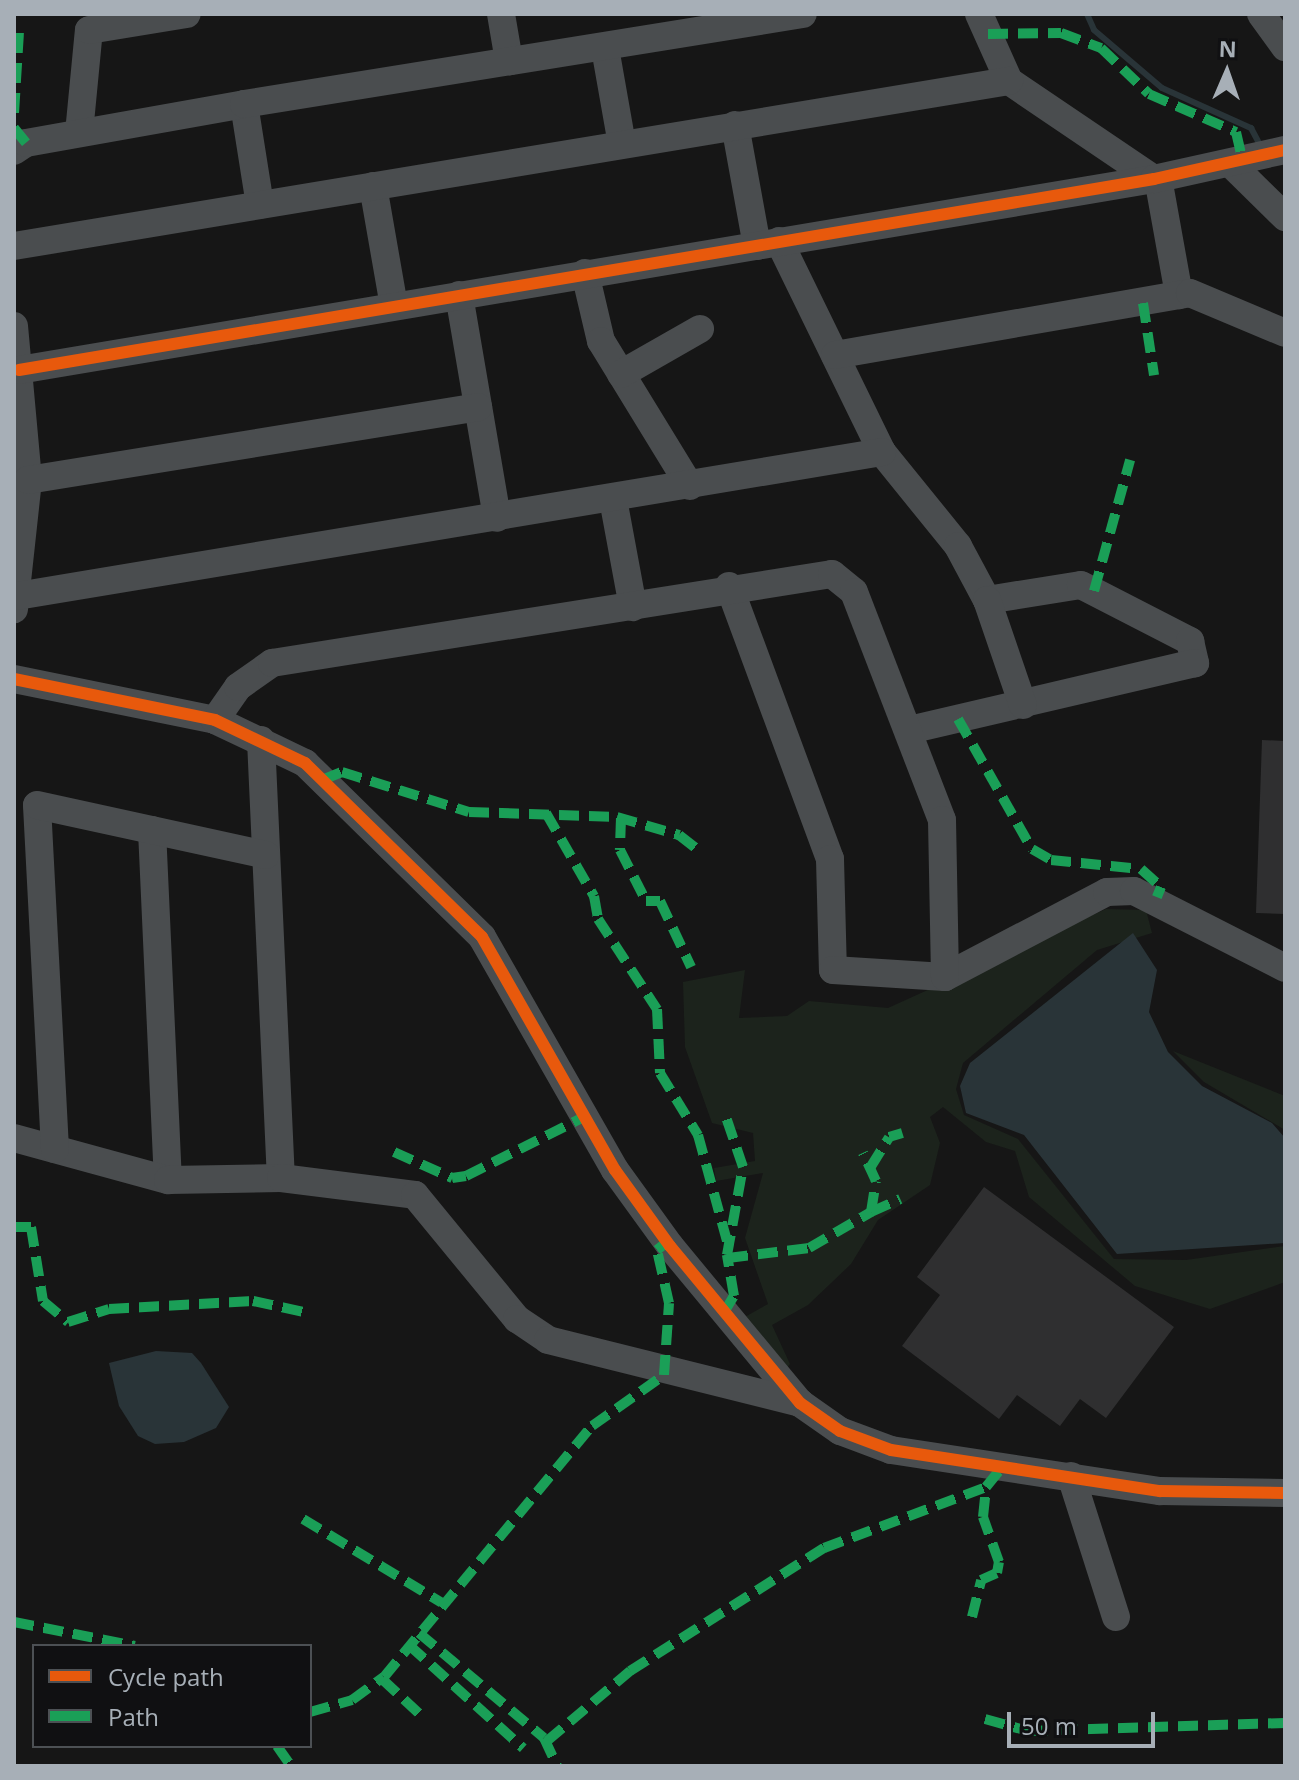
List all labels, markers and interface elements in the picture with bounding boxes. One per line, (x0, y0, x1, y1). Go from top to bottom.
north arrow (1187, 32, 1267, 112)
text: N (1218, 33, 1237, 63)
legend (32, 1644, 312, 1748)
text: Cycle path (108, 1660, 224, 1693)
scale bar (1011, 1696, 1159, 1746)
text: Path (108, 1700, 159, 1733)
text: 50 m (1021, 1709, 1077, 1742)

